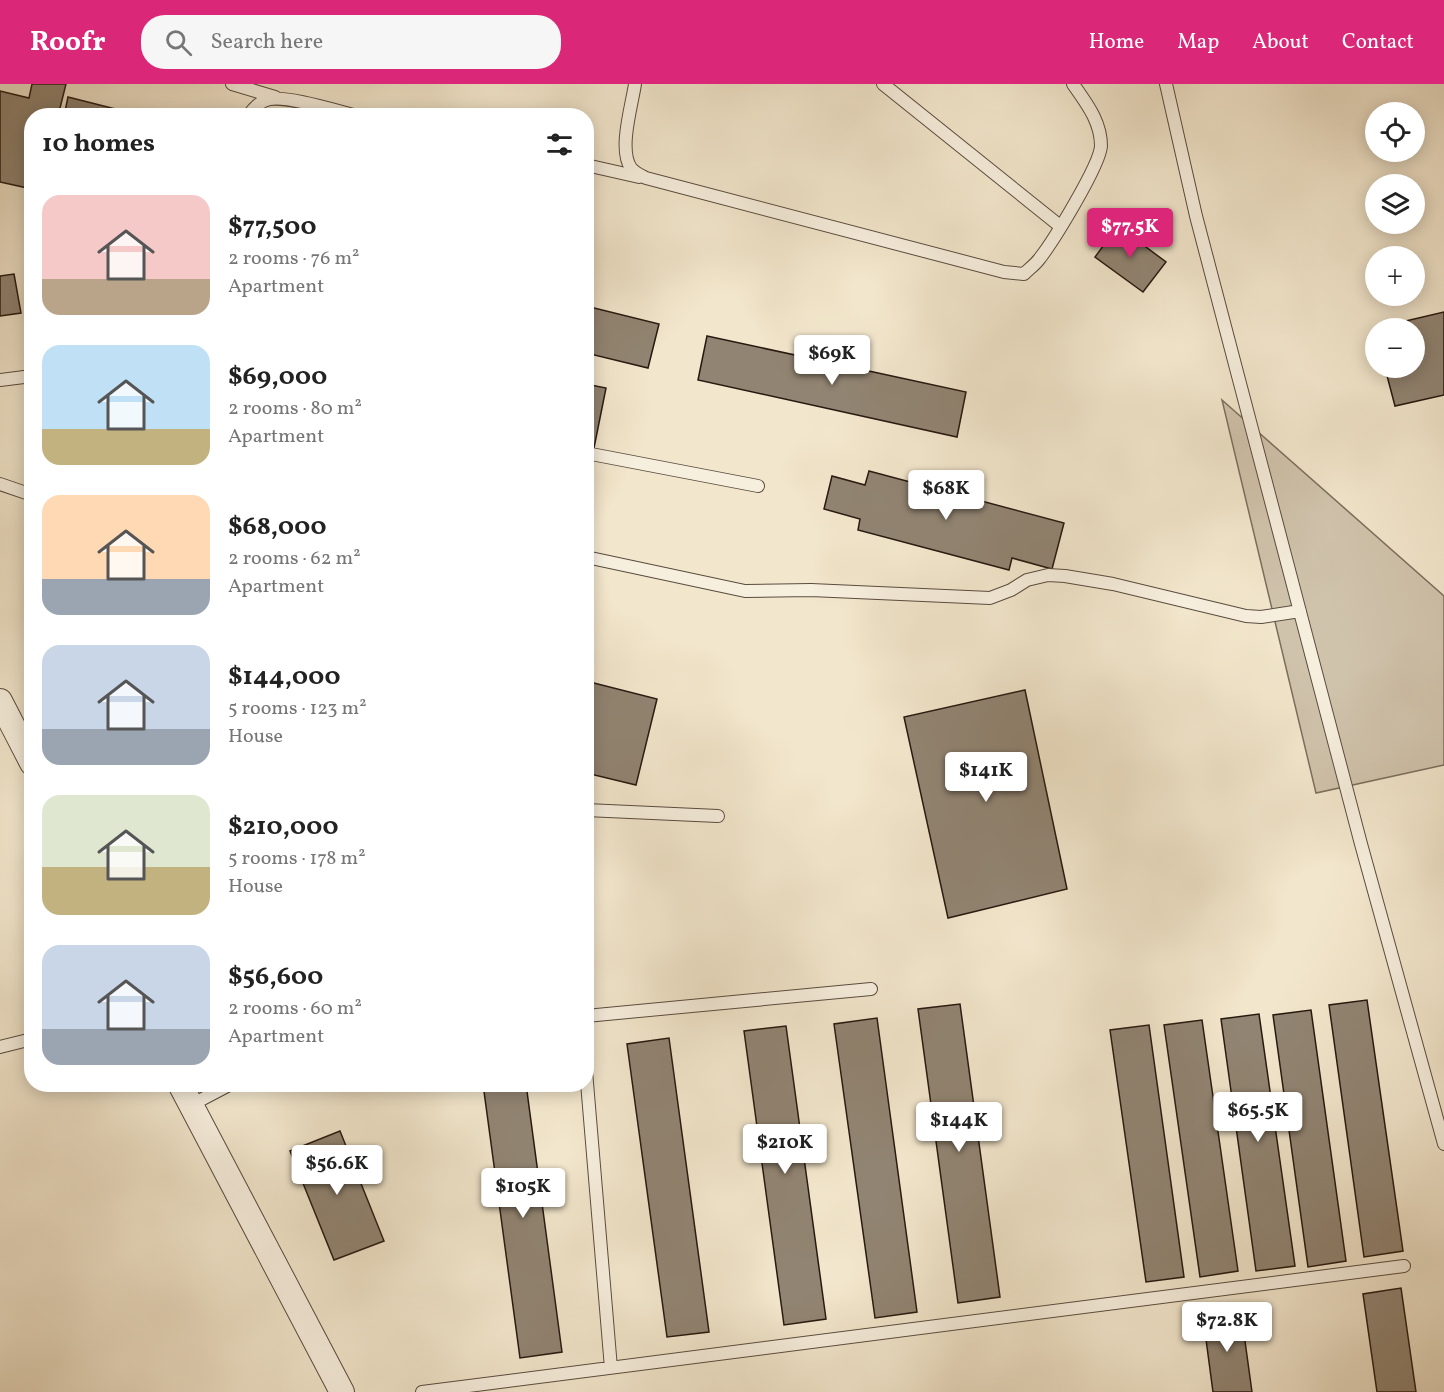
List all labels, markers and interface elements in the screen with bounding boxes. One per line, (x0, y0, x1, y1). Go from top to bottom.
search box (141, 15, 561, 69)
text: Roofr (30, 23, 105, 62)
icon: search (162, 26, 195, 59)
text: Search here (210, 27, 323, 58)
text: Home (1089, 28, 1144, 57)
text: Map (1177, 28, 1219, 57)
text: About (1252, 28, 1309, 57)
text: Contact (1342, 28, 1414, 57)
map controls (1365, 102, 1425, 378)
button: locate (1365, 102, 1425, 162)
text: 10 homes (42, 126, 155, 162)
icon: filters (543, 128, 576, 161)
button: layers (1365, 174, 1425, 234)
pin: $77.5K (1081, 208, 1179, 259)
text: $77,500 (228, 209, 317, 245)
text: $77.5K (1101, 213, 1159, 241)
icon: home (90, 219, 162, 291)
text: 2 rooms · 76 m² (228, 245, 360, 273)
button: + (1365, 246, 1425, 306)
text: Apartment (228, 273, 324, 301)
button: − (1365, 318, 1425, 378)
pin: $69K (796, 335, 868, 386)
text: $69K (808, 340, 856, 368)
text: $69,000 (228, 359, 327, 395)
icon: home (90, 369, 162, 441)
text: 2 rooms · 80 m² (228, 395, 362, 423)
text: Apartment (228, 423, 324, 451)
pin: $68K (910, 470, 982, 521)
text: $68K (922, 475, 970, 503)
text: $68,000 (228, 509, 327, 545)
icon: home (90, 519, 162, 591)
text: 2 rooms · 62 m² (228, 545, 361, 573)
text: Apartment (228, 573, 324, 601)
text: $144,000 (228, 659, 341, 695)
icon: home (90, 669, 162, 741)
text: 5 rooms · 123 m² (228, 695, 367, 723)
text: House (228, 723, 283, 751)
pin: $141K (944, 752, 1028, 803)
text: $141K (959, 757, 1013, 785)
text: $210,000 (228, 809, 339, 845)
icon: home (90, 819, 162, 891)
text: 5 rooms · 178 m² (228, 845, 366, 873)
text: House (228, 873, 283, 901)
text: $56,600 (228, 959, 323, 995)
icon: home (90, 969, 162, 1041)
text: 2 rooms · 60 m² (228, 995, 362, 1023)
text: Apartment (228, 1023, 324, 1051)
pin: $65.5K (1209, 1092, 1307, 1143)
text: $65.5K (1227, 1097, 1289, 1125)
pin: $144K (917, 1102, 1001, 1153)
text: $144K (930, 1107, 988, 1135)
pin: $210K (743, 1124, 827, 1175)
text: $210K (757, 1129, 813, 1157)
pin: $56.6K (288, 1145, 386, 1196)
text: $56.6K (306, 1150, 368, 1178)
pin: $105K (481, 1168, 565, 1219)
text: $105K (495, 1173, 551, 1201)
pin: $72.8K (1178, 1302, 1276, 1353)
text: $72.8K (1196, 1307, 1258, 1335)

